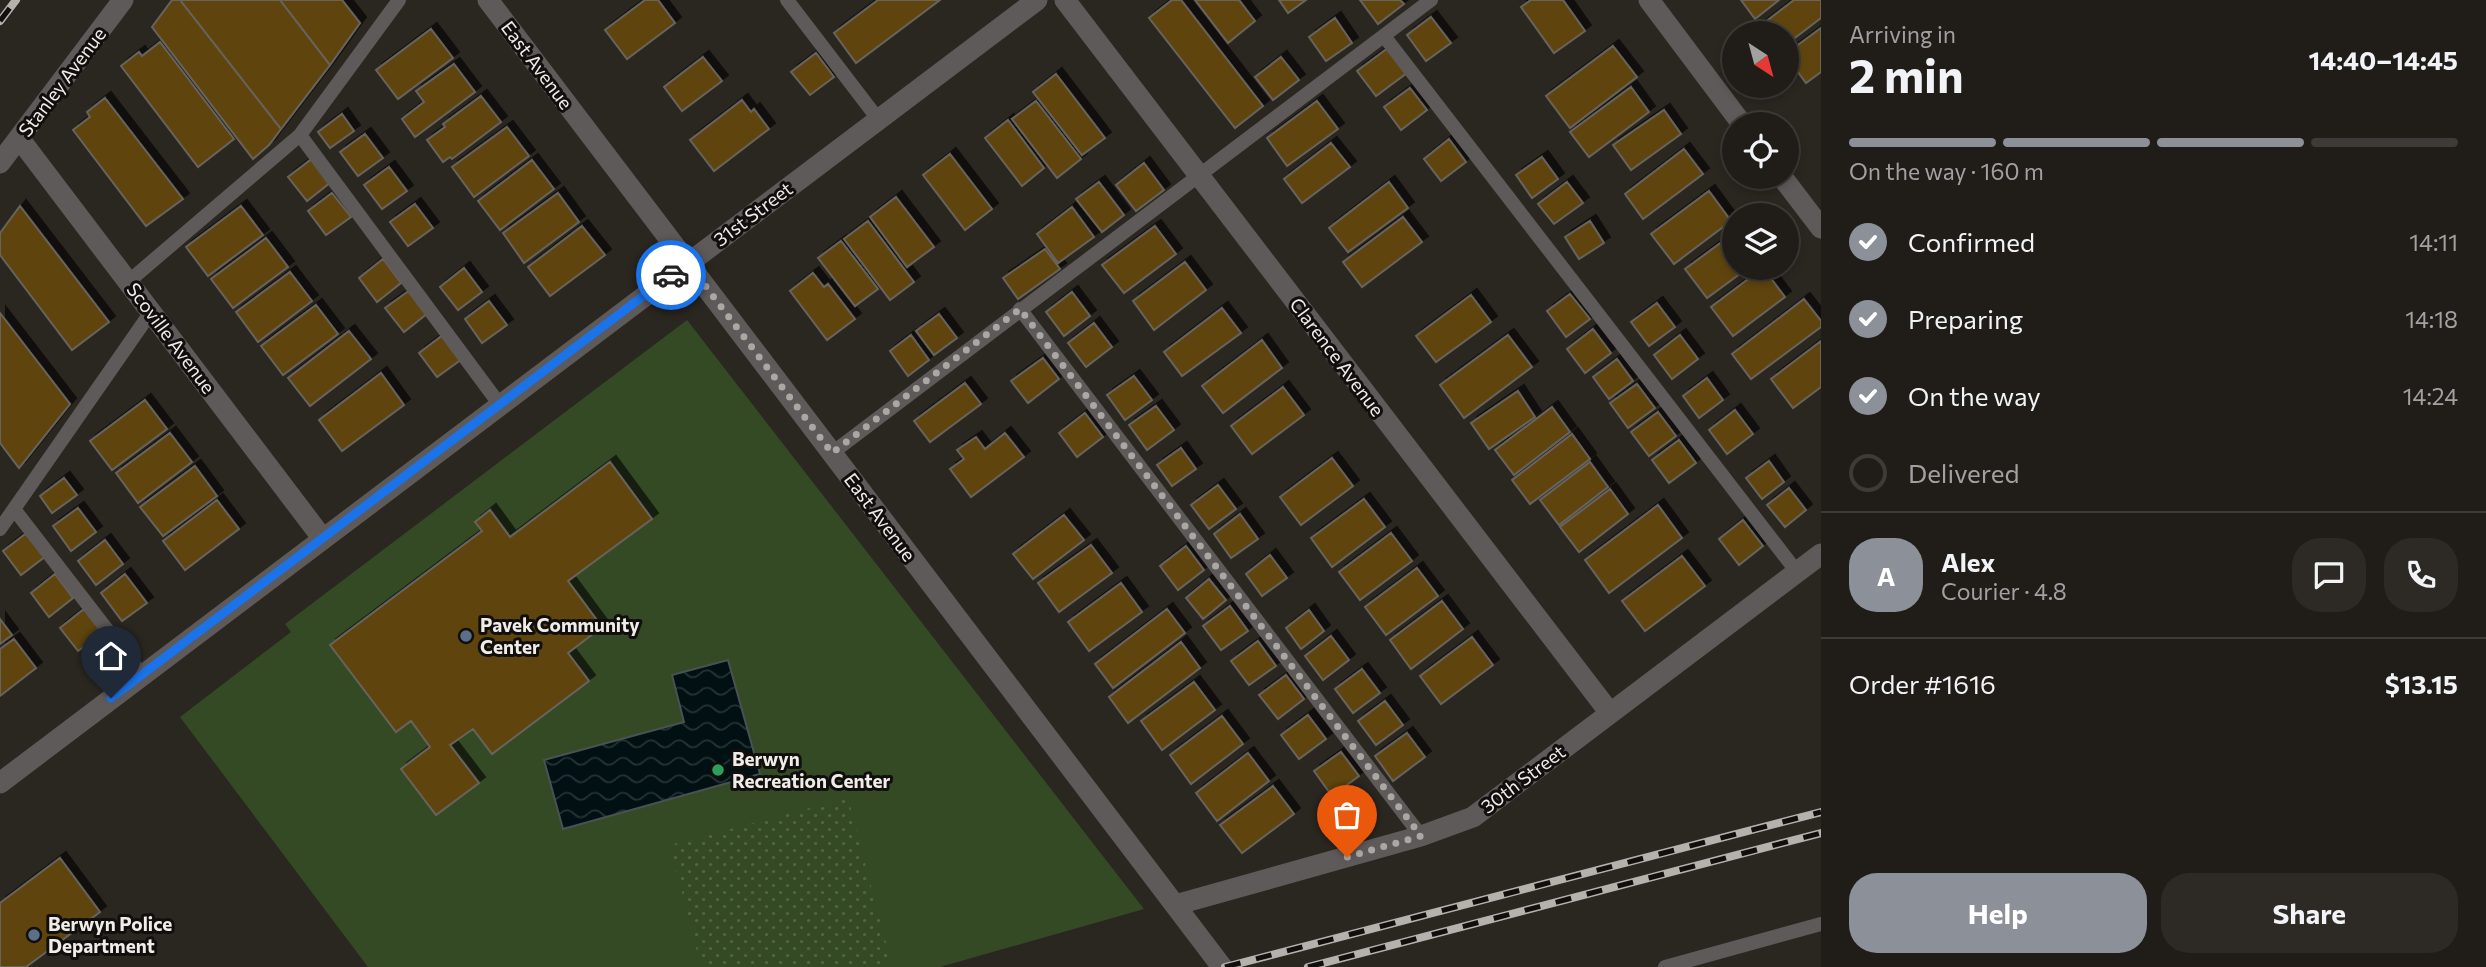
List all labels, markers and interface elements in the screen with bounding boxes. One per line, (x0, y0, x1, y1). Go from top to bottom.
street label: East Avenue (497, 16, 578, 113)
text: Arriving in (1849, 20, 1956, 48)
north arrow (1722, 21, 1799, 98)
map controls (1722, 21, 1799, 280)
street label: Stanley Avenue (13, 22, 110, 141)
text: 14:40–14:45 (2309, 44, 2458, 75)
text: 2 min (1849, 46, 1964, 102)
button: locate (1722, 112, 1799, 189)
text: On the way · 160 m (1849, 157, 2044, 185)
street label: 31st Street (709, 176, 797, 251)
button: layers (1722, 203, 1799, 280)
icon: check (1849, 223, 1887, 261)
text: Confirmed (1908, 226, 2035, 257)
text: 14:11 (2409, 228, 2458, 256)
courier (636, 240, 706, 310)
icon: car (652, 256, 690, 294)
street label: Scoville Avenue (122, 278, 221, 398)
street label: Clarence Avenue (1285, 293, 1389, 420)
icon: check (1849, 300, 1887, 338)
text: Preparing (1908, 303, 2023, 334)
text: 14:18 (2405, 305, 2458, 333)
icon: check (1849, 377, 1887, 415)
text: On the way (1908, 380, 2041, 411)
text: 14:24 (2403, 382, 2458, 410)
text: Delivered (1908, 457, 2019, 488)
street label: East Avenue (840, 468, 921, 565)
button: chat (2292, 538, 2366, 612)
button: phone (2384, 538, 2458, 612)
text: Alex (1941, 546, 1995, 577)
text: A (1877, 560, 1895, 591)
text: Courier · 4.8 (1941, 577, 2067, 605)
place label: Pavek Community Center (480, 613, 640, 658)
pin (81, 626, 141, 698)
marker: Pavek Community Center (458, 628, 474, 644)
icon: home (92, 637, 130, 675)
text: Order #1616 (1849, 668, 1996, 699)
text: $13.15 (2385, 668, 2458, 699)
street label: 30th Street (1476, 739, 1569, 818)
place label: Berwyn Recreation Center (732, 747, 890, 792)
marker: Berwyn Recreation Center (710, 762, 726, 778)
pin (1317, 785, 1377, 857)
icon: bag (1328, 796, 1366, 834)
button: Help (1849, 873, 2147, 953)
button: Share (2161, 873, 2458, 953)
place label: Berwyn Police Department (48, 912, 172, 957)
marker: Berwyn Police Department (26, 927, 42, 943)

